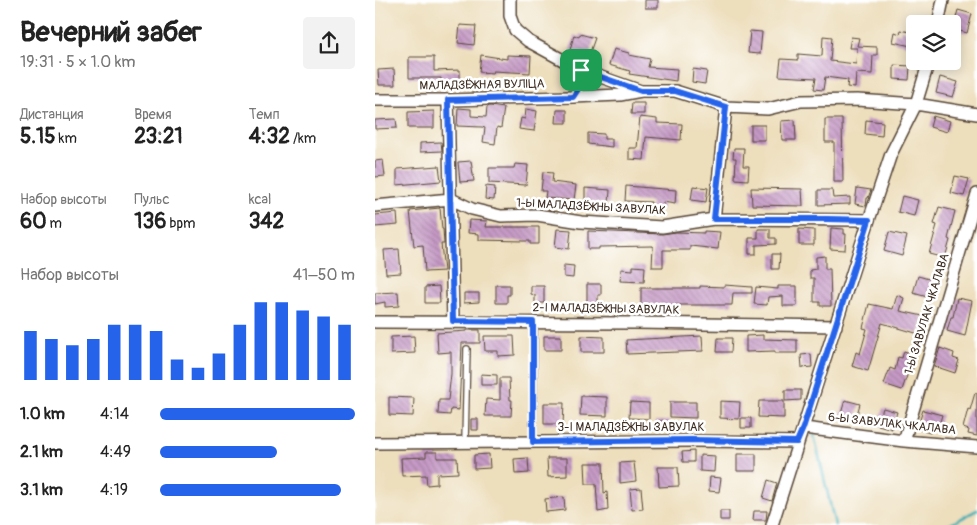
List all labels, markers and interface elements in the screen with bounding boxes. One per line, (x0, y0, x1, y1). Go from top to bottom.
text: Вечерний забег (20, 15, 202, 50)
map controls (906, 15, 961, 70)
button: layers (906, 15, 961, 70)
button: share (303, 17, 355, 69)
pin (560, 49, 602, 91)
text: 19:31 · 5 × 1.0 km (20, 52, 136, 72)
icon: arrive (567, 56, 595, 84)
street label: МАЛАДЗЁЖНАЯ ВУЛІЦА (419, 75, 545, 94)
text: Дистанция (20, 106, 84, 123)
text: Время (134, 106, 172, 123)
text: Темп (249, 106, 280, 123)
text: 5.15 (20, 123, 56, 150)
text: 23:21 (134, 123, 183, 150)
text: 4:32 (249, 123, 290, 150)
text: km (56, 130, 77, 147)
text: /km (290, 130, 316, 147)
text: Набор высоты (20, 191, 107, 208)
text: Пульс (134, 191, 170, 208)
text: kcal (249, 191, 271, 208)
street label: 1-Ы МАЛАДЗЁЖНЫ ЗАВУЛАК (516, 195, 666, 218)
text: 60 (20, 208, 47, 235)
text: 136 (134, 208, 166, 235)
text: 342 (249, 208, 284, 235)
text: m (47, 215, 62, 232)
text: bpm (166, 215, 195, 232)
street label: 1-Ы ЗАВУЛАК ЧКАЛАВА (901, 251, 953, 376)
text: Набор высоты (20, 265, 119, 285)
text: 41–50 m (293, 265, 355, 285)
street label: 2-І МАЛАДЗЁЖНЫ ЗАВУЛАК (532, 299, 680, 318)
text: 1.0 km (20, 404, 65, 424)
text: 4:14 (100, 404, 129, 424)
street label: 6-Ы ЗАВУЛАК ЧКАЛАВА (827, 410, 957, 438)
street label: 3-І МАЛАДЗЁЖНЫ ЗАВУЛАК (558, 419, 704, 435)
text: 2.1 km (20, 442, 63, 462)
text: 4:49 (100, 442, 131, 462)
text: 3.1 km (20, 480, 63, 500)
text: 4:19 (100, 480, 128, 500)

